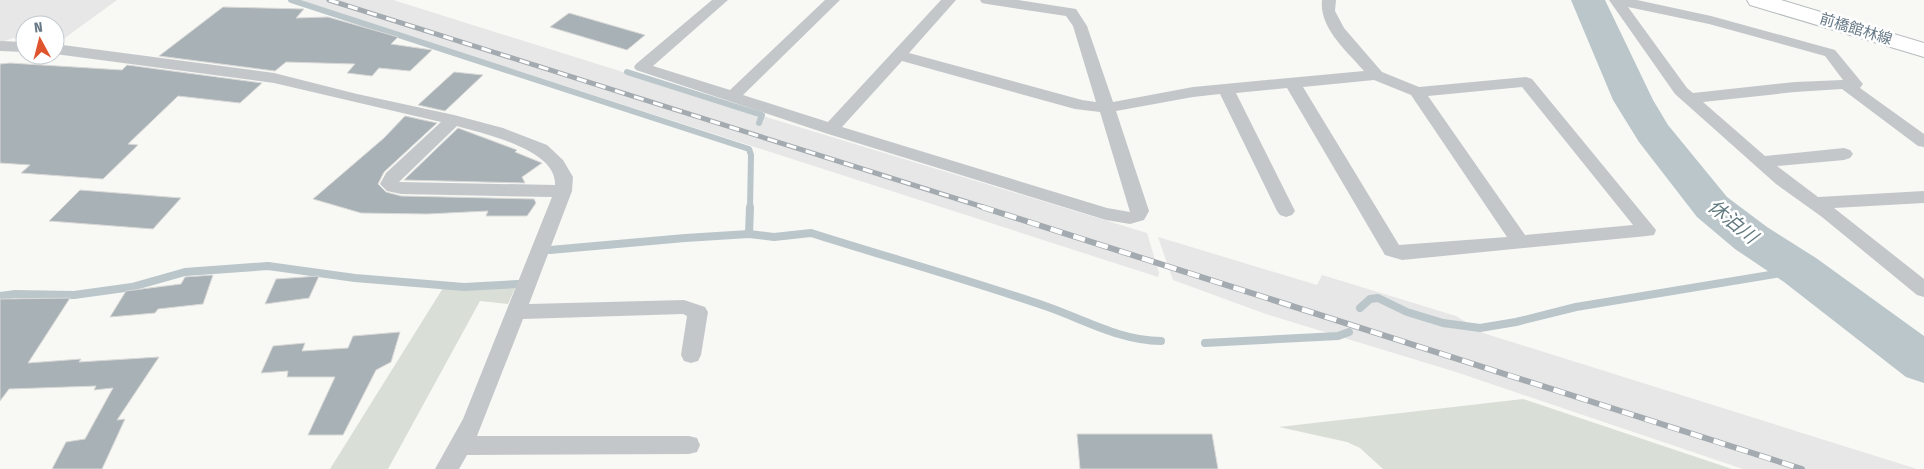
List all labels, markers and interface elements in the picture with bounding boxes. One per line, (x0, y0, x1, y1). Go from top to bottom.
street label: 前橋館林線 (1817, 9, 1895, 49)
north arrow (15, 15, 65, 65)
text: N (33, 19, 44, 37)
water label: 休泊川 (1703, 195, 1764, 250)

